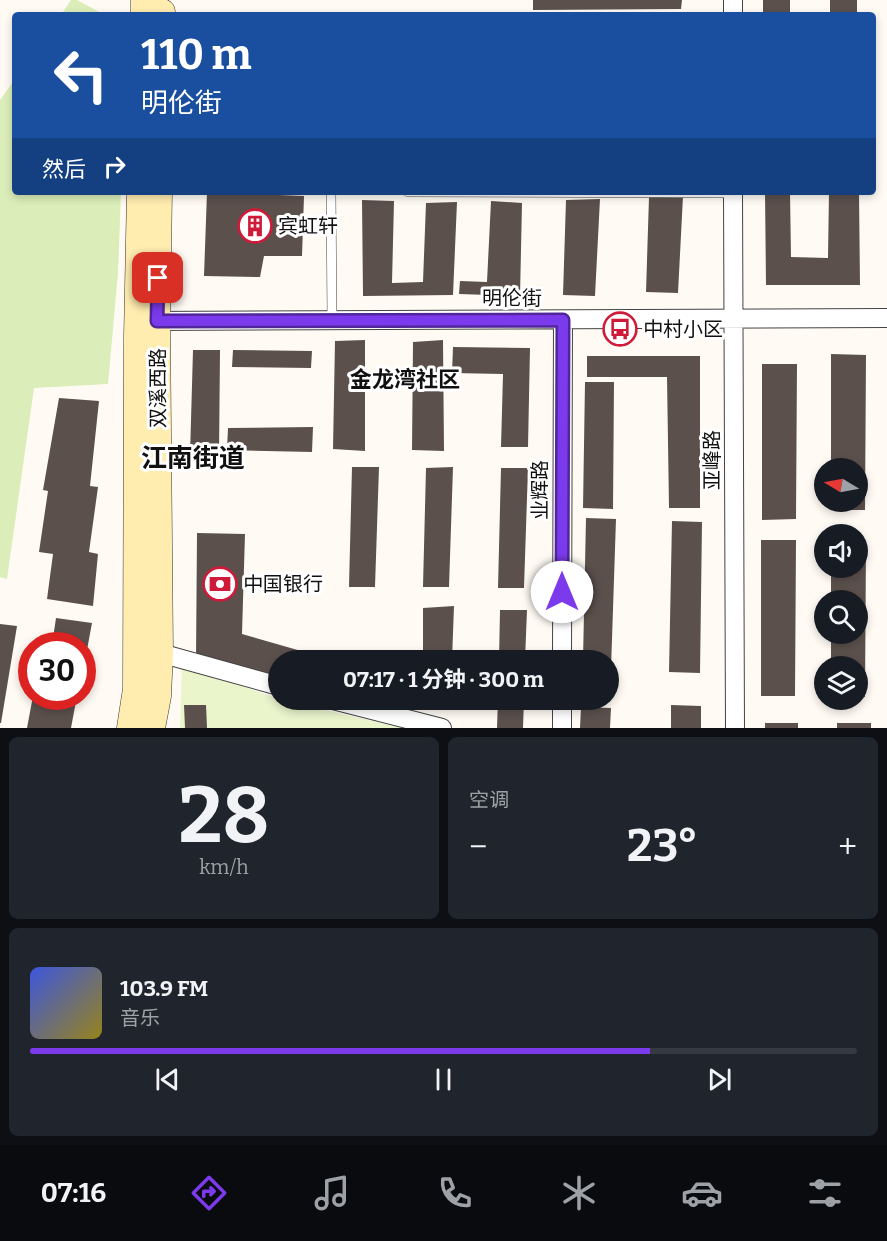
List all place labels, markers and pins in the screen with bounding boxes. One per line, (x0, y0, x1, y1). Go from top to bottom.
building icon: 宾虹轩 (237, 208, 273, 244)
place label: 宾虹轩 (278, 214, 338, 238)
pin (132, 252, 183, 303)
bus stop icon: 中村小区 (602, 311, 638, 347)
place label: 中村小区 (643, 317, 723, 341)
bank icon: 中国银行 (202, 566, 238, 602)
place label: 中国银行 (243, 572, 323, 596)

